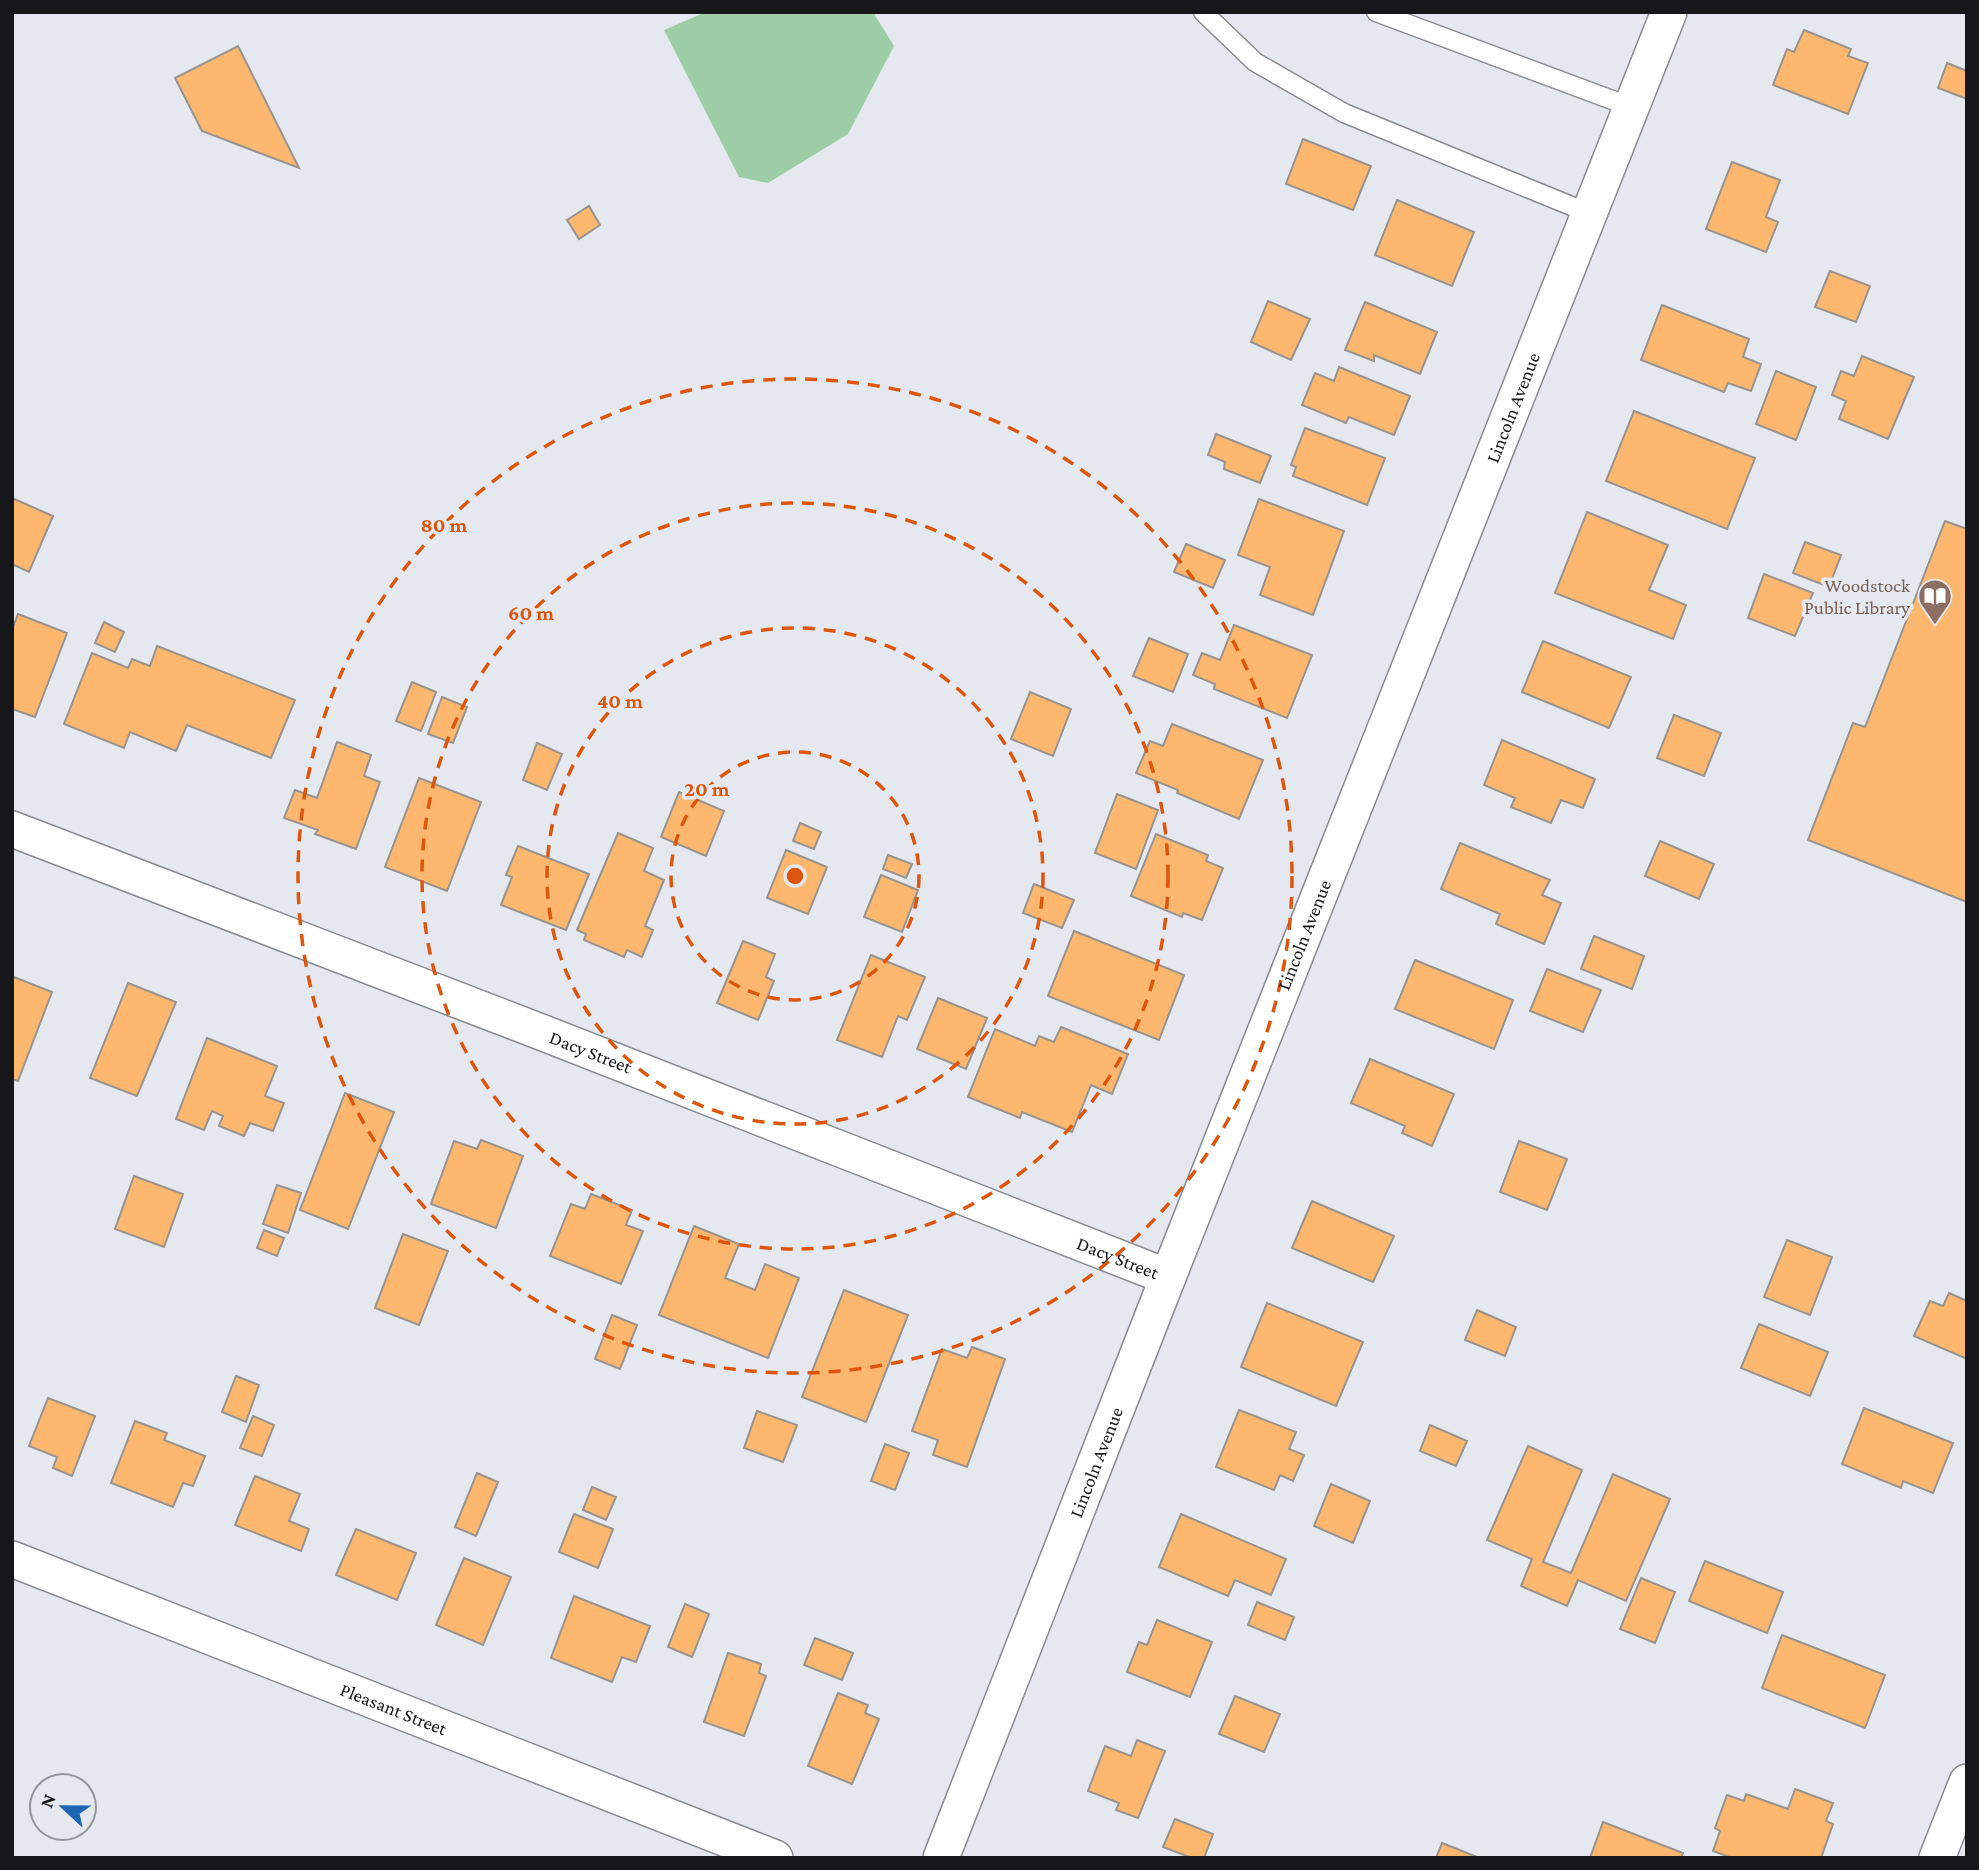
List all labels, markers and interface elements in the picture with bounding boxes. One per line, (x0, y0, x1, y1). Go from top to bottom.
street label: Lincoln Avenue (1481, 349, 1544, 466)
text: 80 m (421, 513, 468, 537)
place label: Woodstock Public Library (1804, 575, 1911, 618)
library icon: Woodstock Public Library (1916, 577, 1954, 626)
text: 60 m (508, 601, 554, 625)
text: 40 m (597, 689, 643, 713)
text: 20 m (684, 777, 730, 801)
centre of rings (783, 864, 807, 888)
street label: Lincoln Avenue (1272, 877, 1335, 993)
street label: Dacy Street (547, 1026, 635, 1077)
street label: Dacy Street (1074, 1232, 1163, 1283)
street label: Lincoln Avenue (1065, 1404, 1127, 1520)
street label: Pleasant Street (337, 1678, 451, 1739)
north arrow (28, 1772, 98, 1842)
text: N (36, 1791, 60, 1811)

